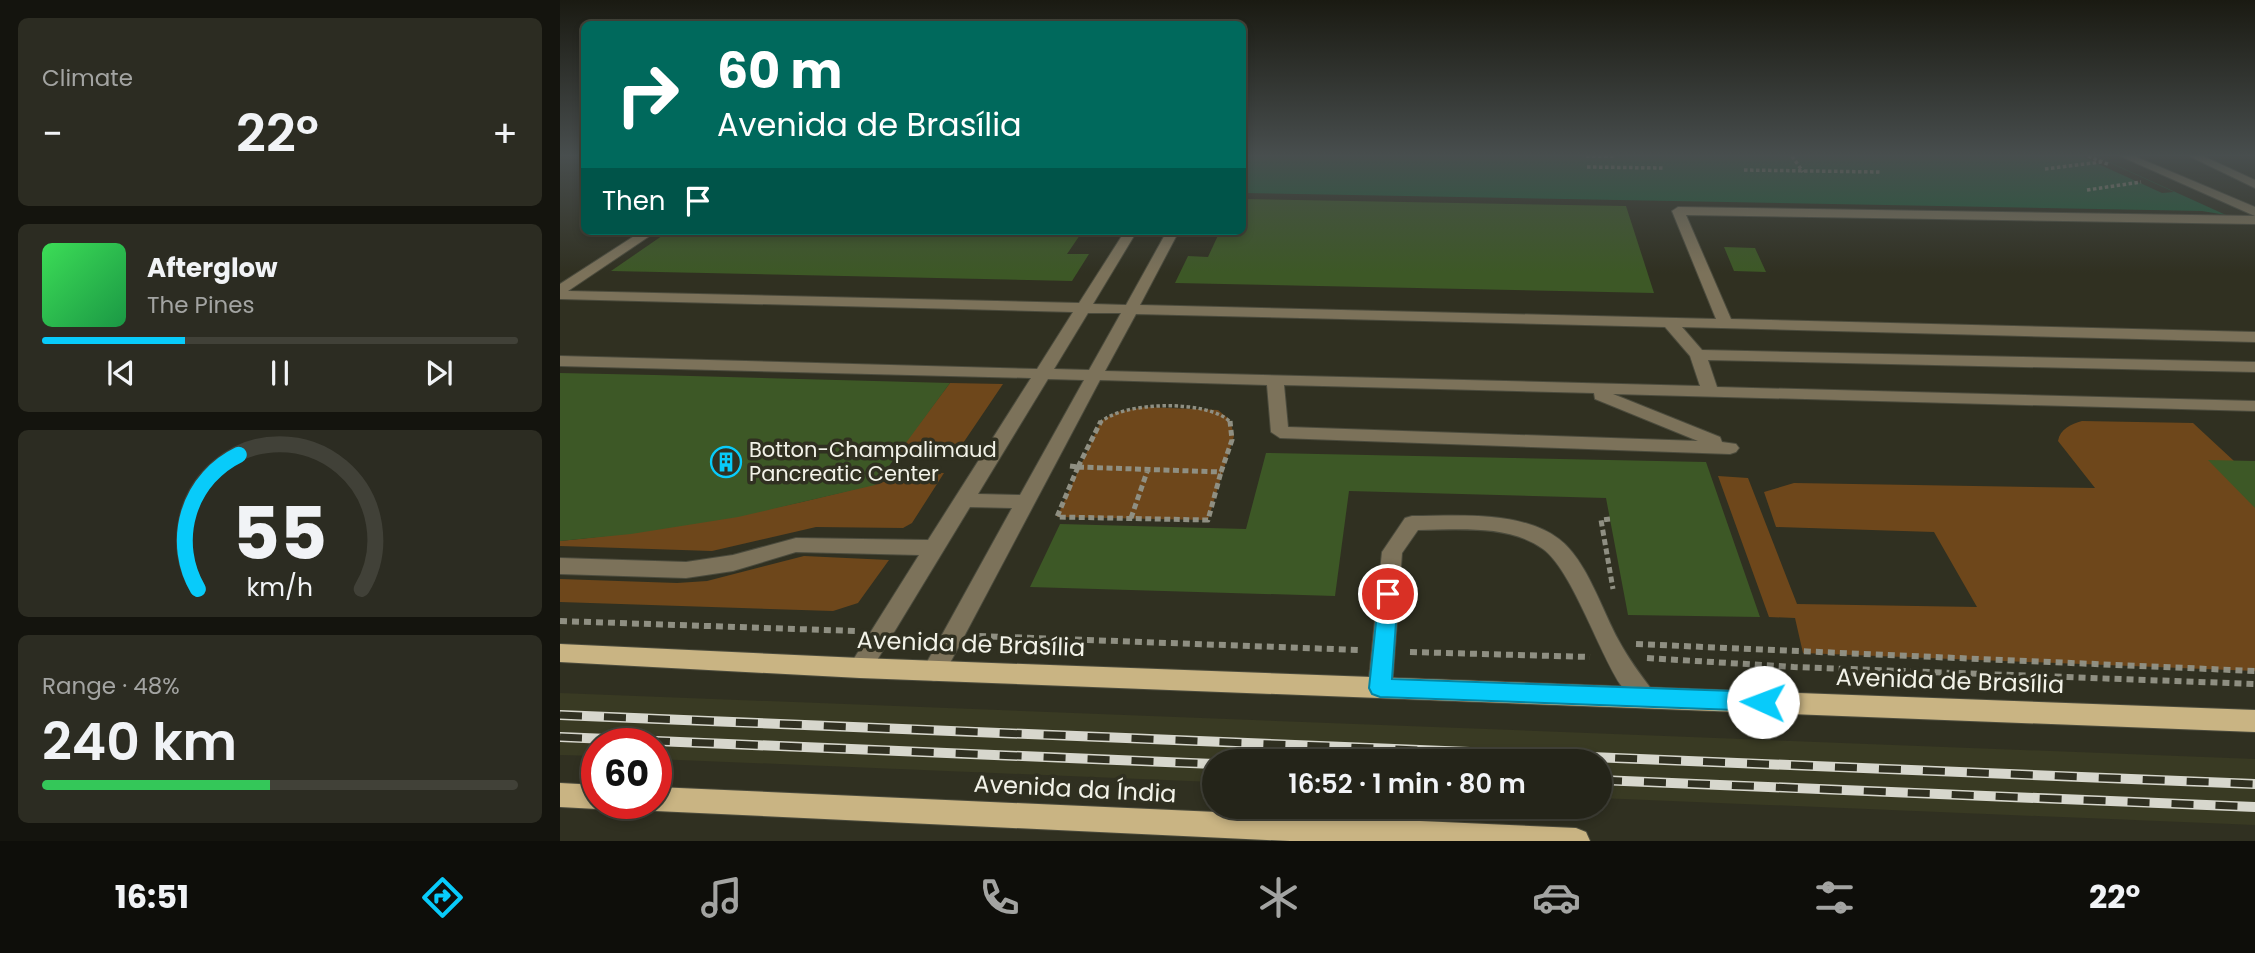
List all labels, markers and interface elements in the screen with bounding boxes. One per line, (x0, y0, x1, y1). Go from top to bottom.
text: 60 m (717, 37, 842, 105)
icon: right (602, 49, 693, 140)
text: Climate (42, 62, 133, 94)
text: 22° (236, 97, 319, 170)
text: Avenida de Brasília (717, 102, 1022, 147)
text: − (42, 107, 63, 160)
text: + (492, 107, 518, 160)
icon: arrive (679, 182, 717, 220)
text: Then (602, 183, 665, 219)
text: Afterglow (147, 250, 278, 286)
text: The Pines (147, 289, 255, 321)
icon: previous (102, 354, 140, 392)
icon: pause (261, 354, 299, 392)
icon: next (420, 354, 458, 392)
place label: Botton-Champalimaud Pancreatic Center (749, 435, 997, 488)
building icon: Botton-Champalimaud Pancreatic Center (709, 445, 743, 479)
text: 55 (233, 484, 327, 585)
pin (1358, 564, 1418, 624)
text: km/h (247, 570, 313, 605)
icon: arrive (1369, 575, 1407, 613)
street label: Avenida de Brasília (856, 623, 1086, 664)
street label: Avenida de Brasília (1835, 660, 2065, 701)
position arrow (1726, 665, 1800, 739)
text: Range · 48% (42, 670, 180, 702)
text: 240 km (42, 705, 237, 778)
speed limit sign: 60 (581, 728, 672, 819)
text: 16:52 · 1 min · 80 m (1288, 766, 1526, 802)
street label: Avenida da Índia (973, 767, 1177, 810)
icon: directions (418, 873, 467, 922)
icon: music (697, 873, 746, 922)
icon: phone (975, 873, 1024, 922)
icon: climate (1254, 873, 1303, 922)
icon: car (1532, 873, 1581, 922)
icon: filters (1810, 873, 1859, 922)
text: 16:51 (115, 874, 189, 919)
text: 22° (2089, 874, 2140, 919)

